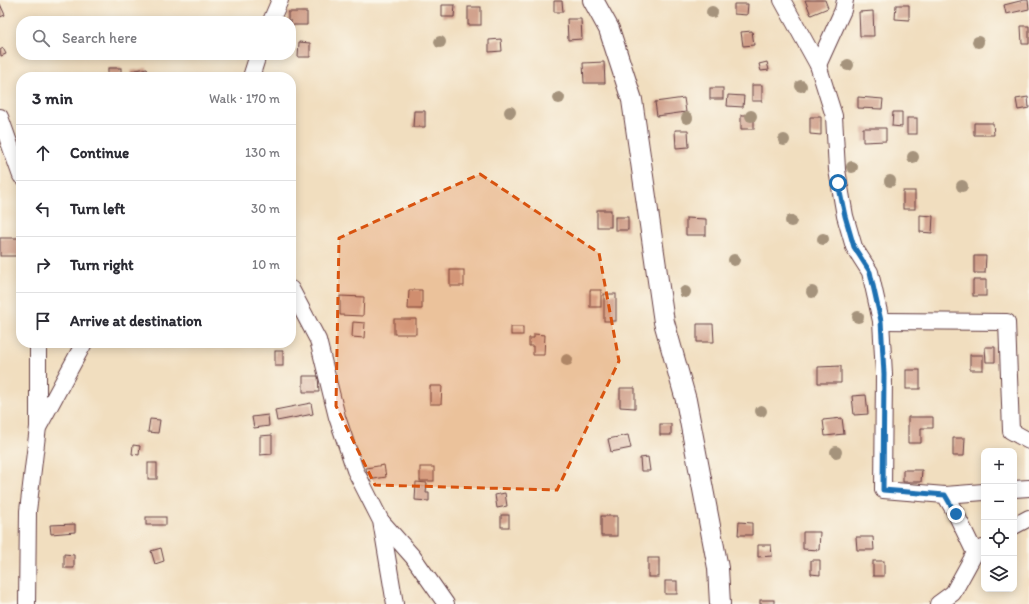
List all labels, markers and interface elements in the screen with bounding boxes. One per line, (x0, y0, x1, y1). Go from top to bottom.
search box (16, 16, 296, 60)
icon: search (30, 27, 52, 49)
text: Search here (62, 29, 137, 47)
text: 3 min (32, 88, 73, 108)
text: Walk · 170 m (209, 91, 280, 106)
icon: ahead (32, 142, 54, 164)
text: Continue (70, 144, 129, 162)
text: 130 m (245, 145, 280, 160)
route start (829, 174, 847, 192)
icon: left (32, 198, 54, 220)
text: Turn left (70, 200, 125, 218)
text: 30 m (251, 201, 280, 216)
icon: right (32, 254, 54, 276)
text: Turn right (70, 256, 134, 274)
text: 10 m (252, 257, 280, 272)
icon: arrive (32, 310, 54, 332)
text: Arrive at destination (70, 312, 202, 330)
map controls (981, 448, 1017, 592)
button: + (981, 448, 1017, 484)
button: − (981, 484, 1017, 520)
route end (947, 505, 965, 523)
button: locate (981, 520, 1017, 556)
button: layers (981, 556, 1017, 592)

